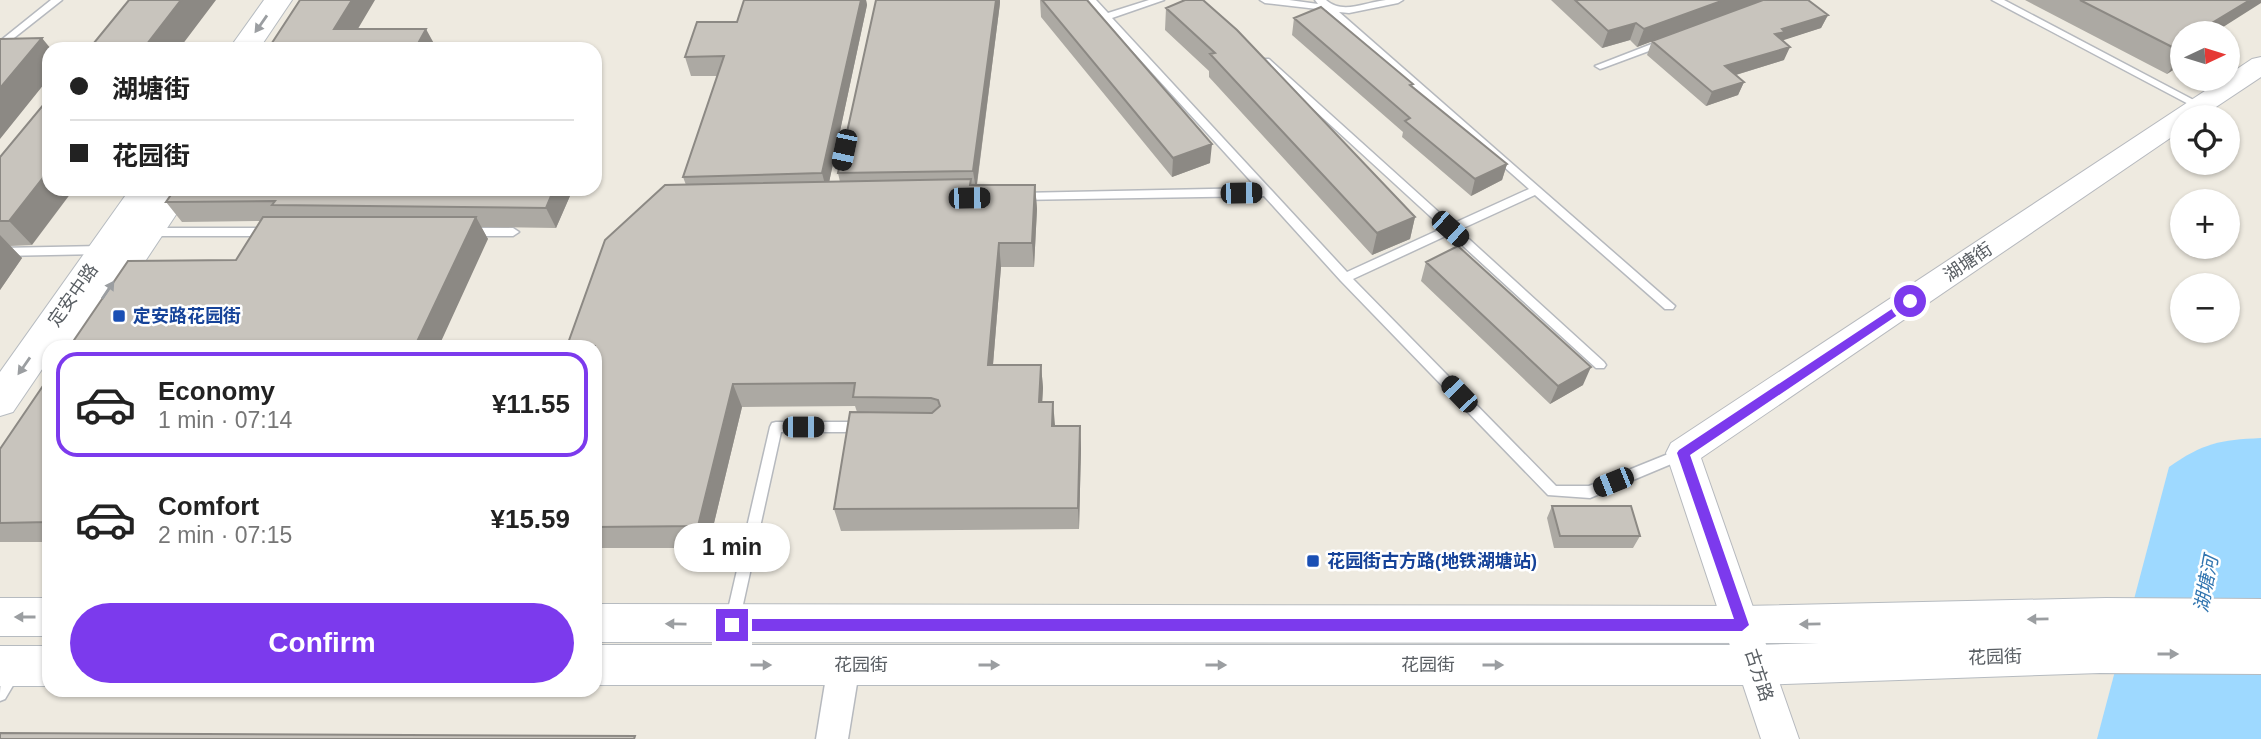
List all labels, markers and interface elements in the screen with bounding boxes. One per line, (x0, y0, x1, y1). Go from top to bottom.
one-way arrow (255, 15, 268, 34)
north arrow (2170, 21, 2240, 91)
map controls (2170, 21, 2240, 343)
text: 湖塘街 (112, 74, 190, 104)
button: locate (2170, 105, 2240, 175)
car (830, 127, 859, 173)
text: 花园街 (112, 141, 190, 171)
car (1220, 182, 1263, 204)
car (948, 187, 991, 209)
button: + (2170, 189, 2240, 259)
car (1428, 207, 1473, 251)
street label: 湖塘街 (1940, 239, 1996, 285)
street label: 定安中路 (44, 260, 102, 330)
button: − (2170, 273, 2240, 343)
one-way arrow (101, 281, 115, 299)
route start (1894, 285, 1926, 317)
place label: 定安路花园街 (133, 306, 241, 326)
marker: 定安路花园街 (111, 308, 127, 324)
one-way arrow (18, 356, 31, 376)
car (1437, 372, 1482, 416)
icon: car (74, 373, 137, 436)
text: Economy (158, 376, 275, 406)
text: ¥11.55 (492, 389, 570, 419)
text: 1 min · 07:14 (158, 407, 292, 433)
car (783, 417, 825, 438)
car (1590, 464, 1637, 500)
icon: car (74, 488, 137, 551)
text: Comfort (158, 491, 259, 521)
text: ¥15.59 (490, 504, 570, 534)
text: 2 min · 07:15 (158, 522, 292, 548)
callout: 1 min (674, 524, 790, 572)
text: 1 min (702, 534, 762, 560)
water label: 湖塘河 (2190, 550, 2223, 614)
place label: 花园街古方路(地铁湖塘站) (1327, 551, 1537, 571)
marker: 花园街古方路(地铁湖塘站) (1305, 553, 1321, 569)
button: Confirm (70, 603, 574, 683)
route end (716, 609, 748, 641)
one-way arrow (13, 611, 35, 623)
one-way arrow (2026, 613, 2048, 625)
one-way arrow (1799, 618, 1821, 630)
one-way arrow (665, 619, 687, 630)
street label: 古方路 (1741, 646, 1777, 704)
street label: 花园街 (1968, 646, 2022, 668)
one-way arrow (2157, 648, 2179, 660)
street label: 花园街 (834, 655, 888, 675)
street label: 花园街 (1401, 655, 1455, 675)
one-way arrow (750, 659, 772, 671)
one-way arrow (978, 659, 1000, 671)
one-way arrow (1205, 659, 1227, 671)
one-way arrow (1482, 659, 1504, 671)

